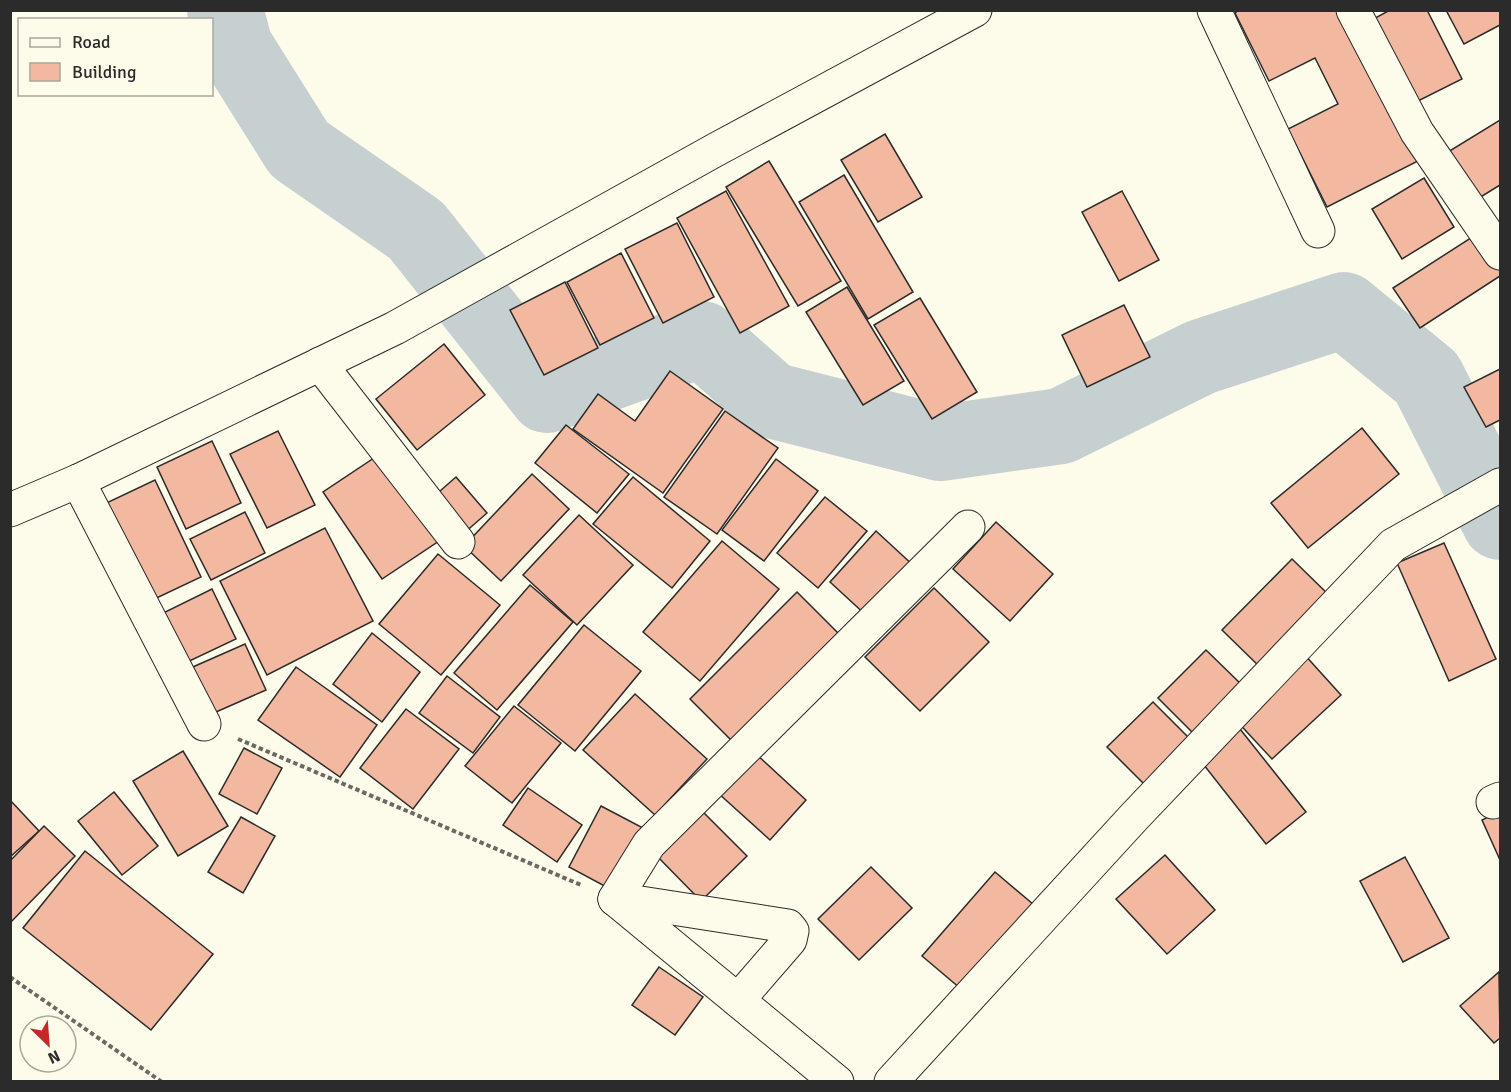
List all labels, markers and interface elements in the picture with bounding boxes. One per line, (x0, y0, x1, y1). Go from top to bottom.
legend (18, 18, 213, 96)
text: Road (72, 31, 111, 53)
text: Building (72, 61, 136, 83)
north arrow (18, 1014, 78, 1074)
text: N (45, 1045, 63, 1068)

